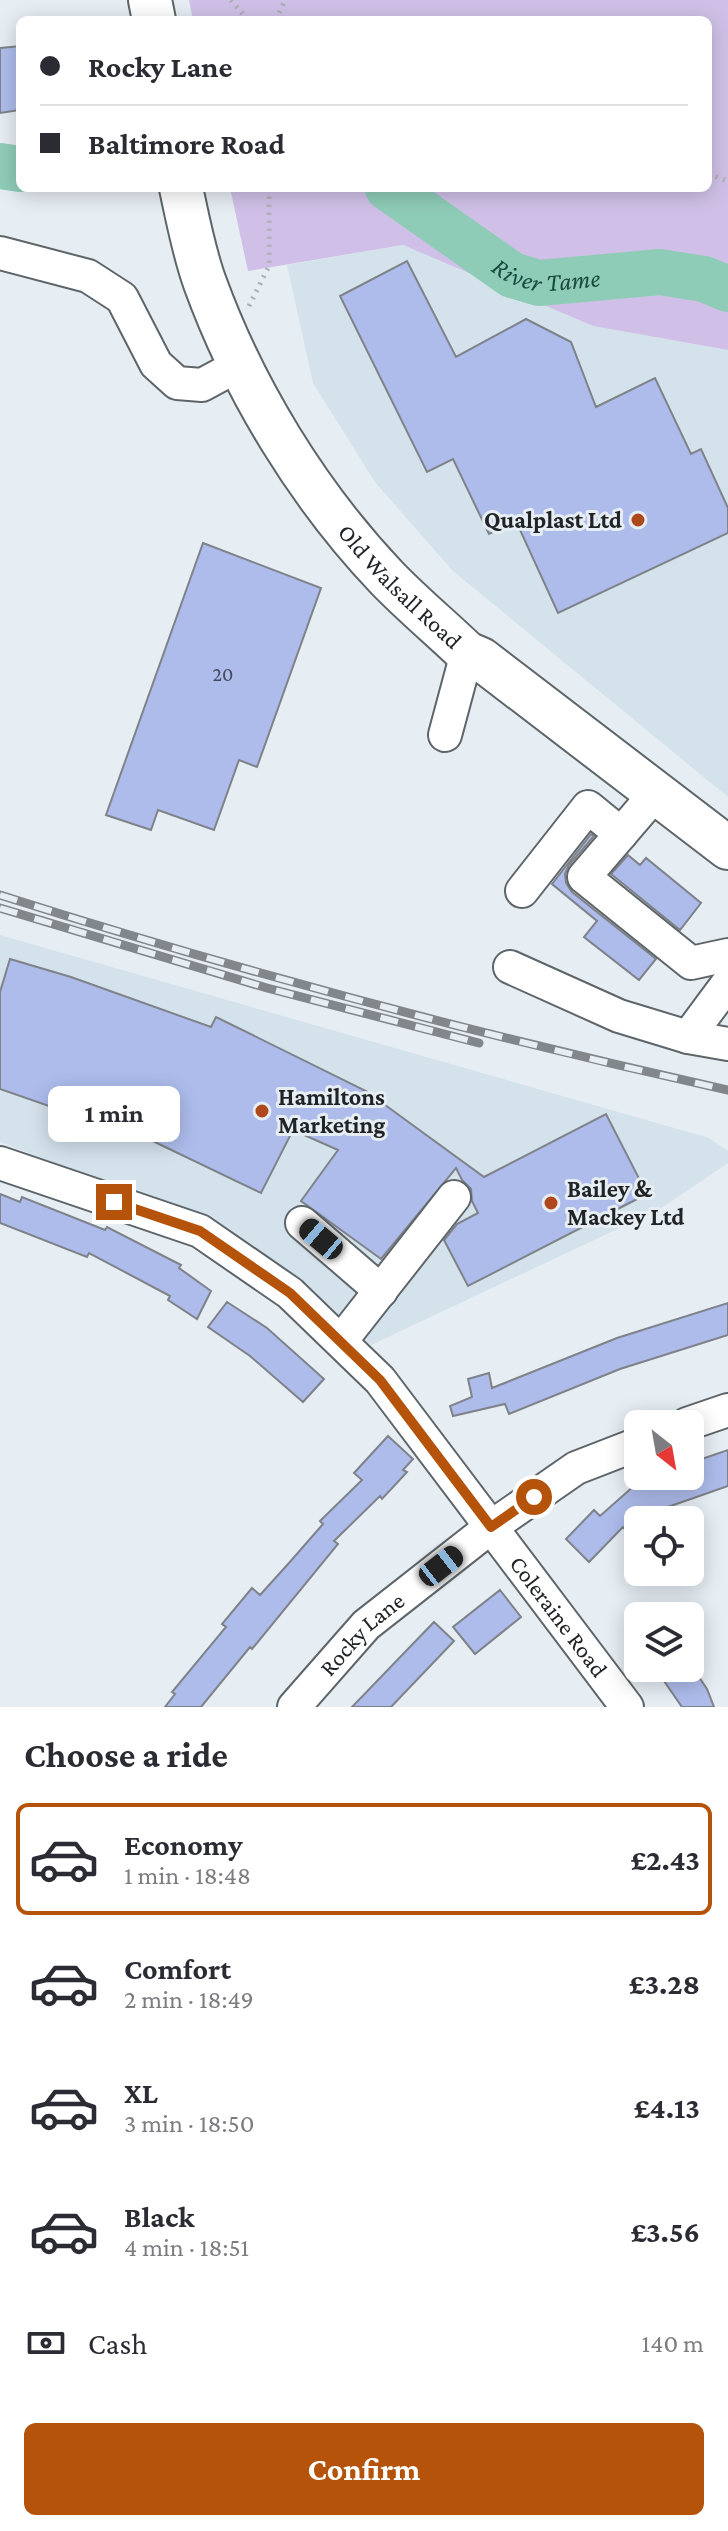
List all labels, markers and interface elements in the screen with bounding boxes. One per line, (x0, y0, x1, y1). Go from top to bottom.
text: Rocky Lane (88, 50, 233, 83)
text: Baltimore Road (88, 127, 285, 160)
water label: River Tame (487, 252, 602, 298)
place label: Qualplast Ltd (484, 506, 622, 533)
marker: Qualplast Ltd (629, 511, 647, 529)
street label: Old Walsall Road (333, 519, 468, 654)
house number: 20 (213, 663, 233, 685)
place label: Hamiltons Marketing (278, 1083, 385, 1138)
callout: 1 min (48, 1086, 180, 1142)
text: 1 min (84, 1099, 144, 1128)
marker: Hamiltons Marketing (253, 1102, 271, 1120)
place label: Bailey & Mackey Ltd (567, 1175, 684, 1230)
route end (96, 1184, 132, 1220)
marker: Bailey & Mackey Ltd (542, 1194, 560, 1212)
car (295, 1214, 347, 1264)
north arrow (624, 1410, 704, 1490)
map controls (624, 1410, 704, 1682)
route start (516, 1479, 552, 1515)
button: locate (624, 1506, 704, 1586)
car (415, 1542, 467, 1590)
street label: Coleraine Road (505, 1550, 614, 1682)
street label: Rocky Lane (314, 1586, 409, 1681)
button: layers (624, 1602, 704, 1682)
text: Choose a ride (24, 1735, 228, 1775)
icon: car (28, 1823, 100, 1895)
text: Economy (124, 1828, 243, 1861)
text: £2.43 (631, 1843, 700, 1876)
text: 1 min · 18:48 (124, 1861, 251, 1890)
icon: car (28, 1947, 100, 2019)
text: Comfort (124, 1952, 231, 1985)
text: £3.28 (629, 1967, 700, 2000)
text: 2 min · 18:49 (124, 1985, 254, 2014)
icon: car (28, 2071, 100, 2143)
text: XL (124, 2076, 158, 2109)
text: £4.13 (634, 2091, 700, 2124)
text: 3 min · 18:50 (124, 2109, 254, 2138)
icon: car (28, 2195, 100, 2267)
text: Black (124, 2200, 195, 2233)
text: £3.56 (630, 2215, 700, 2248)
text: 4 min · 18:51 (124, 2233, 249, 2262)
icon: cash (24, 2321, 68, 2365)
text: Cash (88, 2327, 147, 2360)
text: 140 m (642, 2329, 704, 2358)
button: Confirm (24, 2423, 704, 2515)

